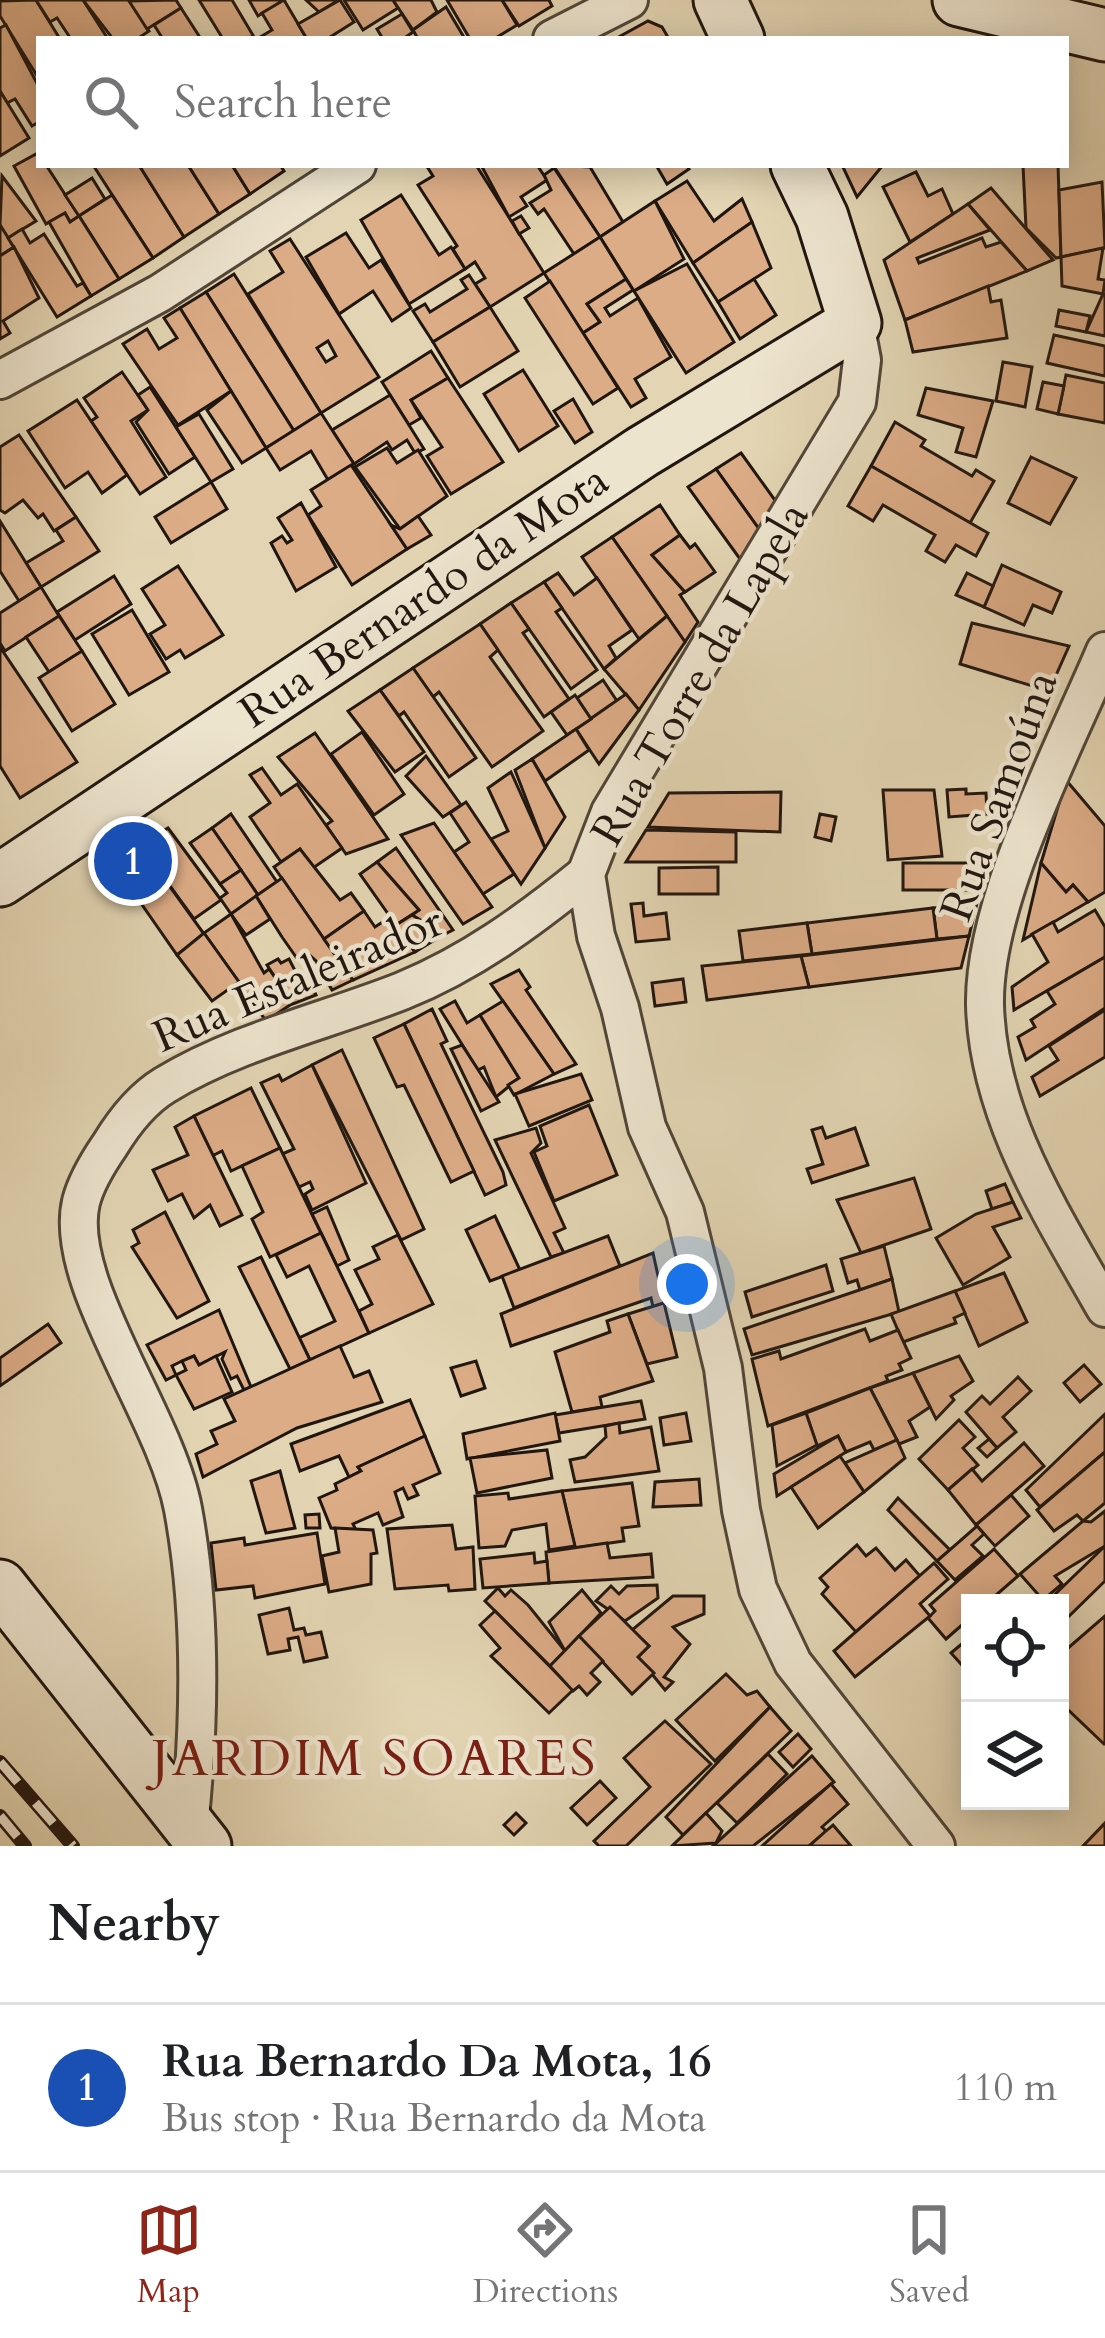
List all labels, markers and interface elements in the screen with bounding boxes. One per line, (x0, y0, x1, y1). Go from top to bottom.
search box (36, 36, 1069, 168)
icon: search (78, 69, 144, 135)
text: Search here (174, 72, 392, 133)
street label: Rua Bernardo da Mota (228, 450, 620, 742)
street label: Rua Torre da Lapela (577, 491, 823, 857)
street label: Rua Samoúna (926, 663, 1072, 929)
pin: 1 (94, 816, 172, 906)
street label: Rua Estaleirador (144, 890, 453, 1067)
your location (657, 1254, 717, 1314)
map controls (961, 1594, 1069, 1810)
button: locate (961, 1594, 1069, 1702)
button: layers (961, 1702, 1069, 1810)
district label: JARDIM SOARES (145, 1724, 598, 1794)
text: Nearby (48, 1889, 220, 1959)
text: Rua Bernardo Da Mota, 16 (162, 2031, 712, 2092)
text: 1 (77, 2061, 97, 2114)
text: 110 m (954, 2061, 1057, 2114)
text: Bus stop · Rua Bernardo da Mota (162, 2092, 706, 2145)
tab: Map (136, 2197, 202, 2314)
tab: Directions (473, 2197, 618, 2314)
tab: Saved (889, 2197, 969, 2314)

